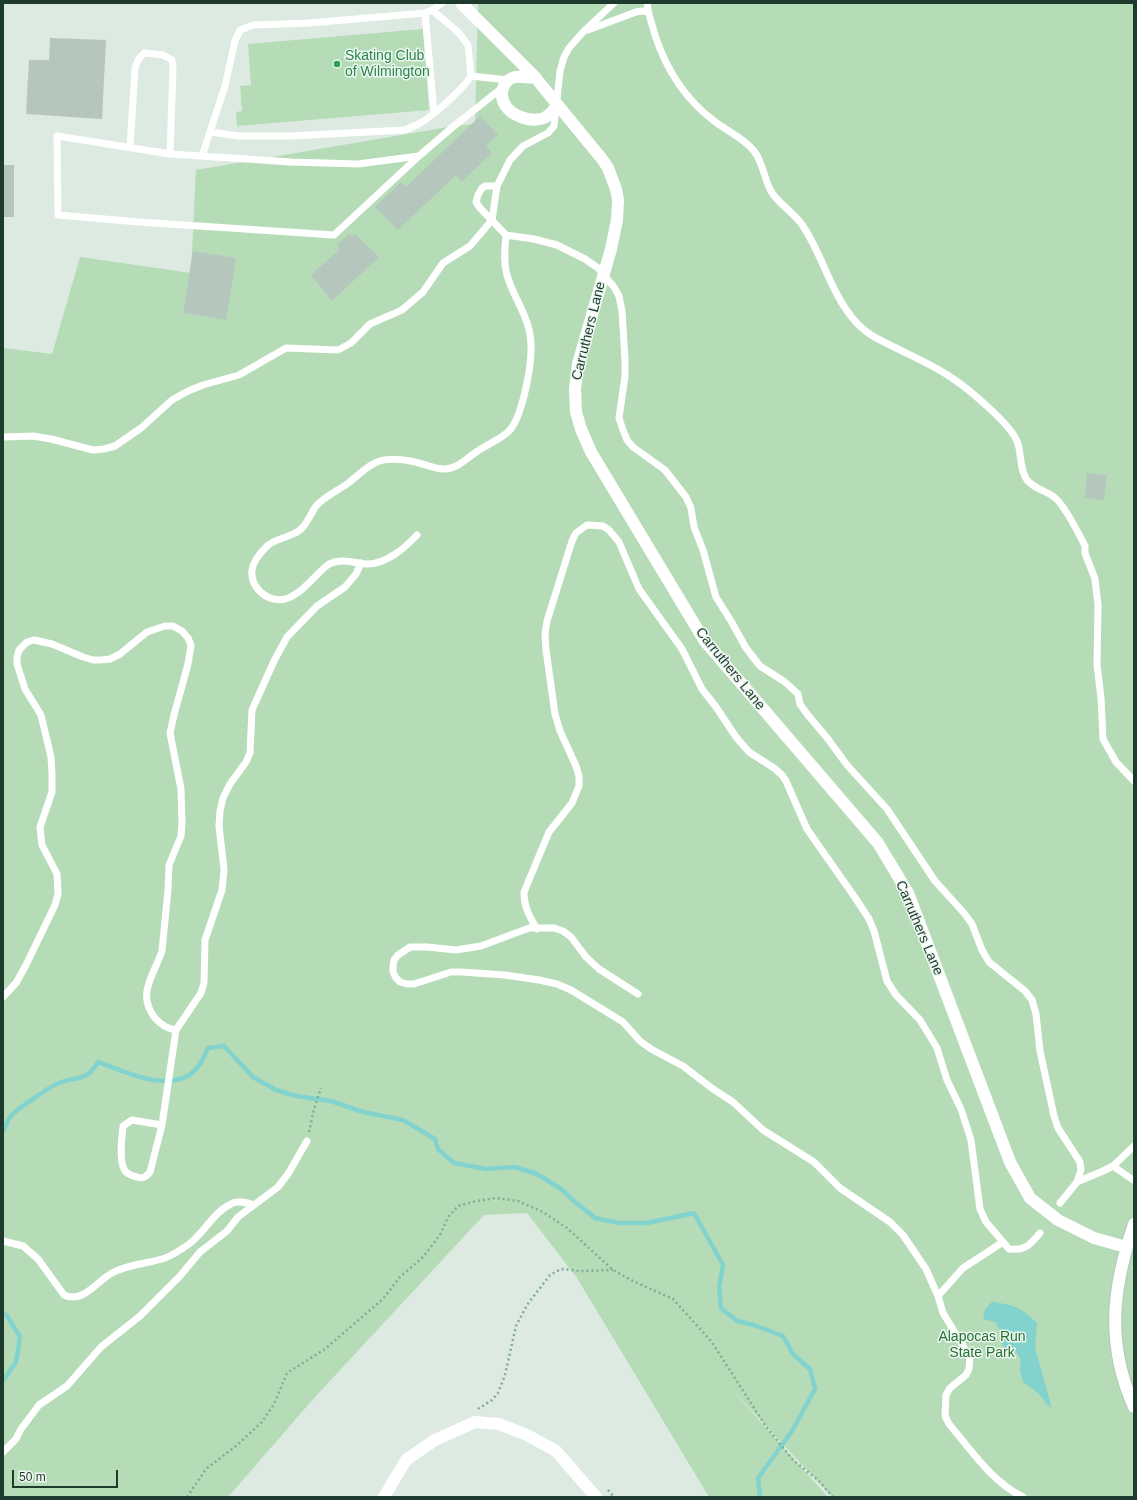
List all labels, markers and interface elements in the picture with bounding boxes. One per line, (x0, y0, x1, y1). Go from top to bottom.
place label: Skating Club of Wilmington (345, 48, 430, 80)
marker: Skating Club of Wilmington (332, 59, 342, 69)
street label: Carruthers Lane (569, 280, 609, 382)
street label: Carruthers Lane (692, 624, 768, 714)
street label: Carruthers Lane (892, 878, 946, 978)
park label: Alapocas Run State Park (938, 1329, 1026, 1362)
scale bar (14, 1462, 120, 1488)
text: 50 m (19, 1470, 46, 1484)

